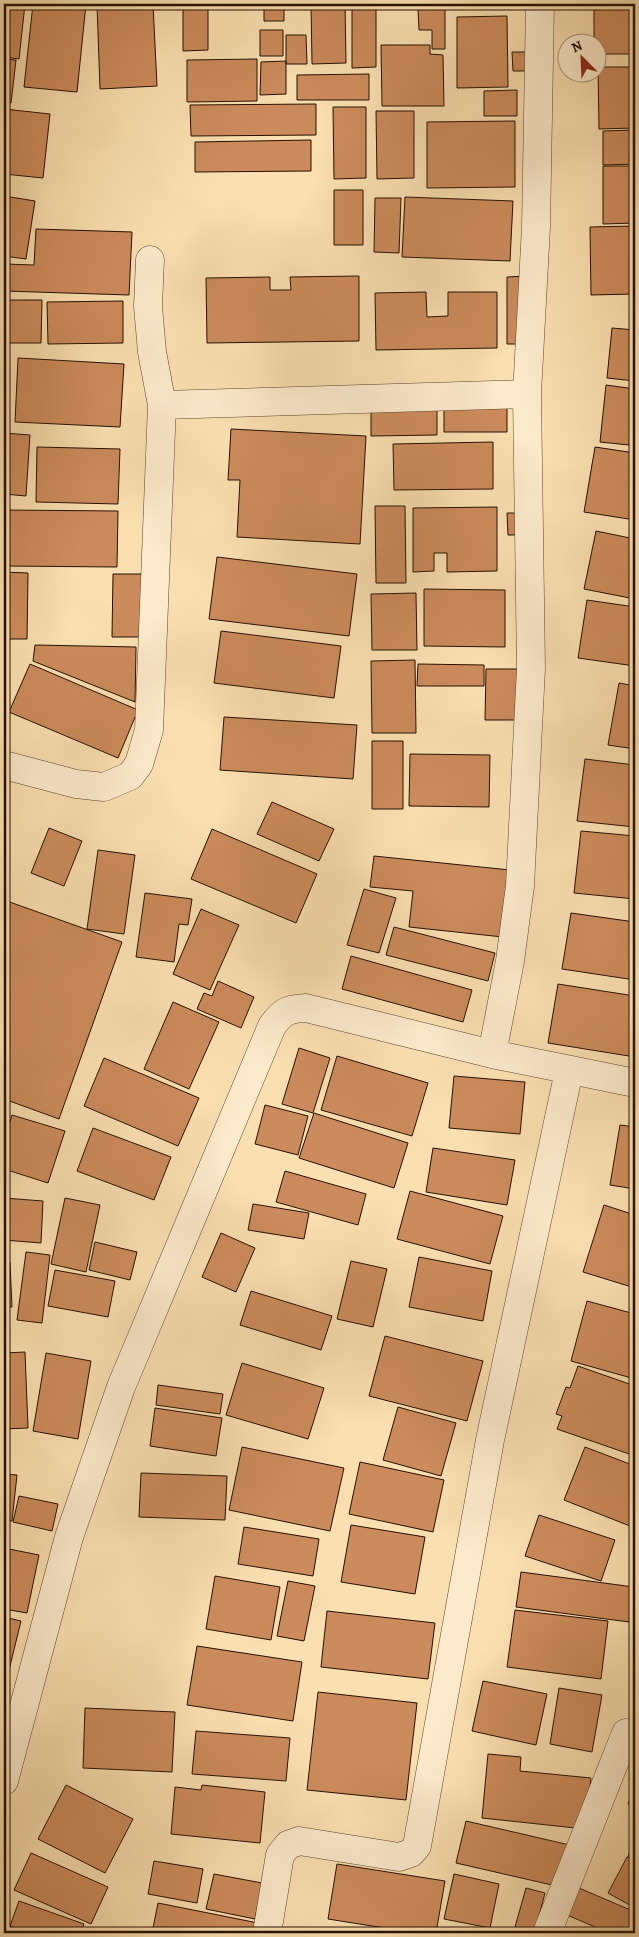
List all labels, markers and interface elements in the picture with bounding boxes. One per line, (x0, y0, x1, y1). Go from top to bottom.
north arrow (556, 32, 606, 82)
text: N (568, 36, 585, 57)

